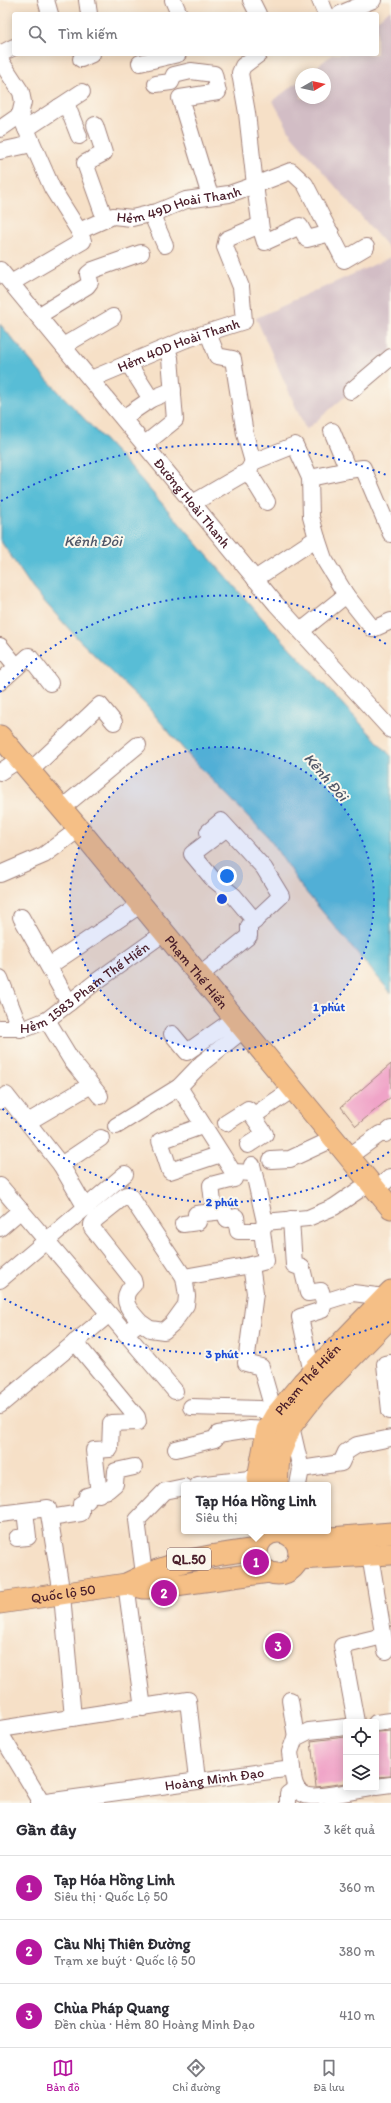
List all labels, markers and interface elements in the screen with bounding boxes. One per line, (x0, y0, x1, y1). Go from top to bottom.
search box (12, 12, 379, 56)
icon: search (26, 23, 48, 45)
text: Tìm kiếm (58, 25, 118, 43)
north arrow (295, 68, 331, 104)
street label: Hẻm 49D Hoài Thanh (116, 182, 244, 227)
street label: Hẻm 40D Hoài Thanh (115, 315, 242, 376)
street label: Đường Hoài Thanh (150, 455, 234, 552)
water label: Kênh Đôi (64, 532, 124, 550)
water label: Kênh Đôi (300, 749, 353, 806)
your location (217, 866, 237, 886)
centre of rings (215, 892, 229, 906)
street label: Phạm Thế Hiển (161, 932, 232, 1013)
street label: Hẻm 1583 Phạm Thế Hiển (20, 938, 153, 1037)
text: 1 phút (313, 1000, 345, 1015)
text: 2 phút (206, 1195, 239, 1210)
street label: Phạm Thế Hiển (271, 1340, 344, 1419)
text: 3 phút (206, 1347, 239, 1362)
popup (181, 1482, 331, 1534)
text: Tạp Hóa Hồng Linh (196, 1492, 316, 1510)
text: Siêu thị (196, 1510, 237, 1525)
pin: 1 (243, 1547, 269, 1577)
road number: QL.50 (167, 1548, 211, 1570)
pin: 2 (151, 1578, 177, 1608)
street label: Quốc lộ 50 (30, 1581, 97, 1607)
pin: 3 (265, 1631, 291, 1661)
map controls (343, 1719, 379, 1791)
button: locate (343, 1719, 379, 1755)
button: layers (343, 1755, 379, 1791)
street label: Hoàng Minh Đạo (164, 1764, 265, 1795)
text: Gần đây (16, 1819, 76, 1839)
text: 3 kết quả (324, 1822, 375, 1837)
text: Tạp Hóa Hồng Linh (54, 1871, 175, 1889)
text: 1 (26, 1880, 32, 1895)
text: 360 m (339, 1880, 375, 1895)
text: Siêu thị · Quốc Lộ 50 (54, 1889, 168, 1904)
text: Cầu Nhị Thiên Đường (54, 1935, 190, 1953)
text: 2 (26, 1944, 32, 1959)
text: 380 m (339, 1944, 375, 1959)
text: Trạm xe buýt · Quốc lộ 50 (54, 1953, 196, 1968)
text: Chùa Pháp Quang (54, 1999, 169, 2017)
text: 3 (25, 2008, 33, 2023)
text: 410 m (339, 2008, 375, 2023)
text: Đền chùa · Hẻm 80 Hoàng Minh Đạo (54, 2017, 255, 2032)
tab: Bản đồ (46, 2057, 80, 2094)
tab: Chỉ đường (172, 2057, 221, 2094)
tab: Đã lưu (313, 2057, 345, 2094)

